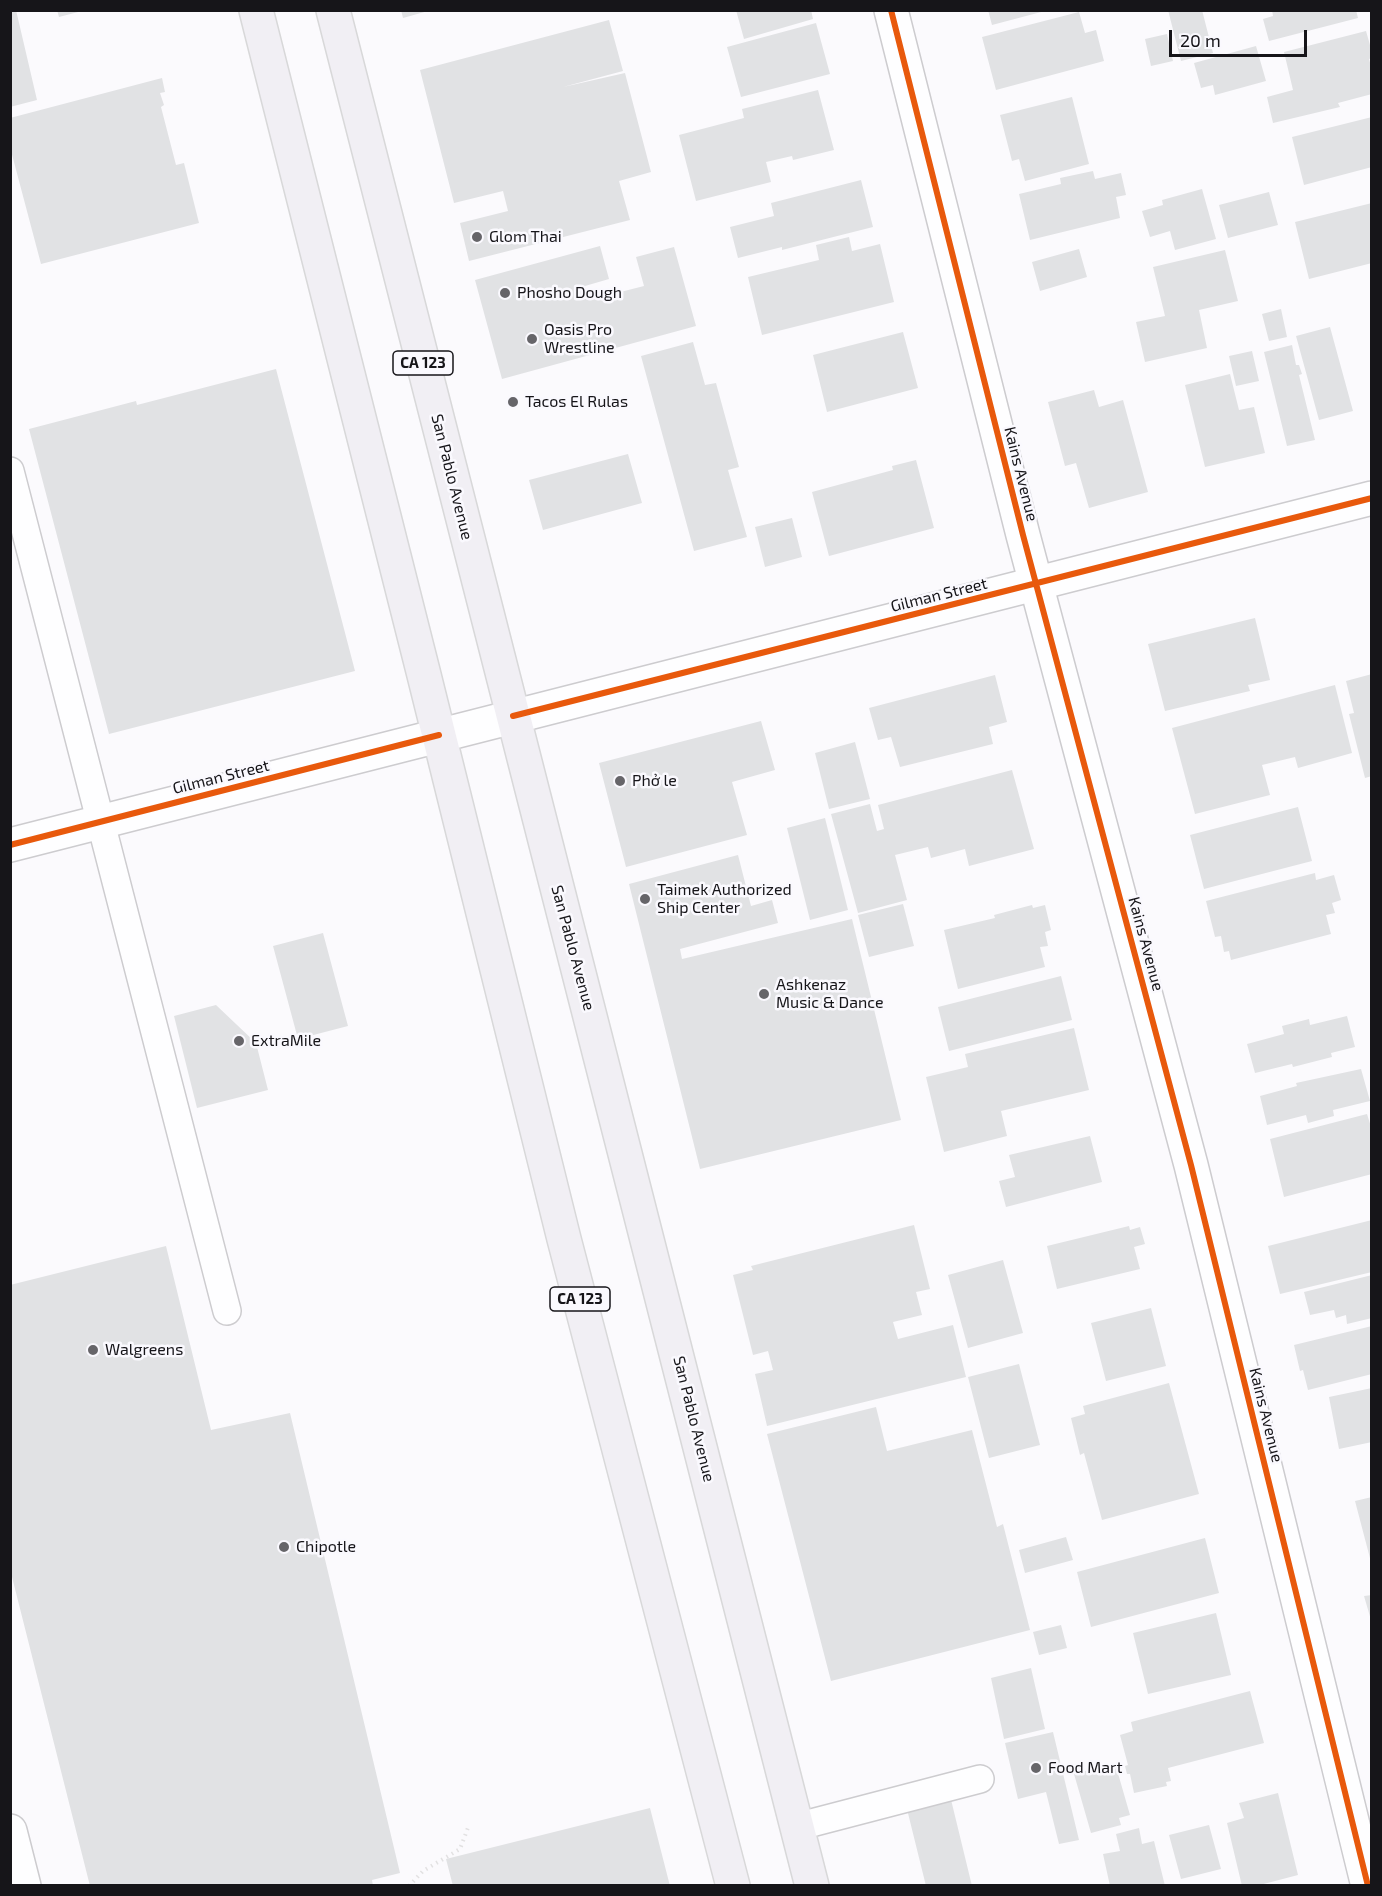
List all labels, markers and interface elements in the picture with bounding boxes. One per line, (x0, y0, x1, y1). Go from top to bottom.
scale bar (1172, 18, 1310, 56)
text: 20 m (1180, 29, 1221, 51)
place label: Glom Thai (489, 227, 562, 247)
marker: Glom Thai (470, 230, 484, 244)
place label: Phosho Dough (517, 283, 622, 303)
marker: Phosho Dough (498, 286, 512, 300)
place label: Oasis Pro Wrestline (544, 320, 615, 358)
marker: Oasis Pro Wrestline (525, 332, 539, 346)
road number: CA 123 (393, 351, 453, 375)
place label: Tacos El Rulas (525, 392, 628, 412)
marker: Tacos El Rulas (506, 395, 520, 409)
street label: San Pablo Avenue (427, 412, 477, 542)
street label: Kains Avenue (1000, 425, 1042, 523)
street label: Gilman Street (889, 574, 989, 616)
street label: Gilman Street (171, 756, 271, 798)
place label: Phở le (632, 771, 677, 791)
marker: Phở le (613, 774, 627, 788)
place label: Taimek Authorized Ship Center (657, 880, 792, 918)
street label: San Pablo Avenue (547, 883, 599, 1013)
marker: Taimek Authorized Ship Center (638, 892, 652, 906)
street label: Kains Avenue (1124, 895, 1168, 993)
place label: Ashkenaz Music & Dance (776, 975, 884, 1013)
marker: Ashkenaz Music & Dance (757, 987, 771, 1001)
place label: ExtraMile (251, 1031, 321, 1051)
marker: ExtraMile (232, 1034, 246, 1048)
road number: CA 123 (550, 1287, 610, 1311)
place label: Walgreens (105, 1340, 183, 1360)
marker: Walgreens (86, 1343, 100, 1357)
street label: San Pablo Avenue (669, 1354, 719, 1484)
street label: Kains Avenue (1245, 1366, 1287, 1464)
place label: Chipotle (296, 1537, 356, 1557)
marker: Chipotle (277, 1540, 291, 1554)
place label: Food Mart (1048, 1758, 1123, 1778)
marker: Food Mart (1029, 1761, 1043, 1775)

